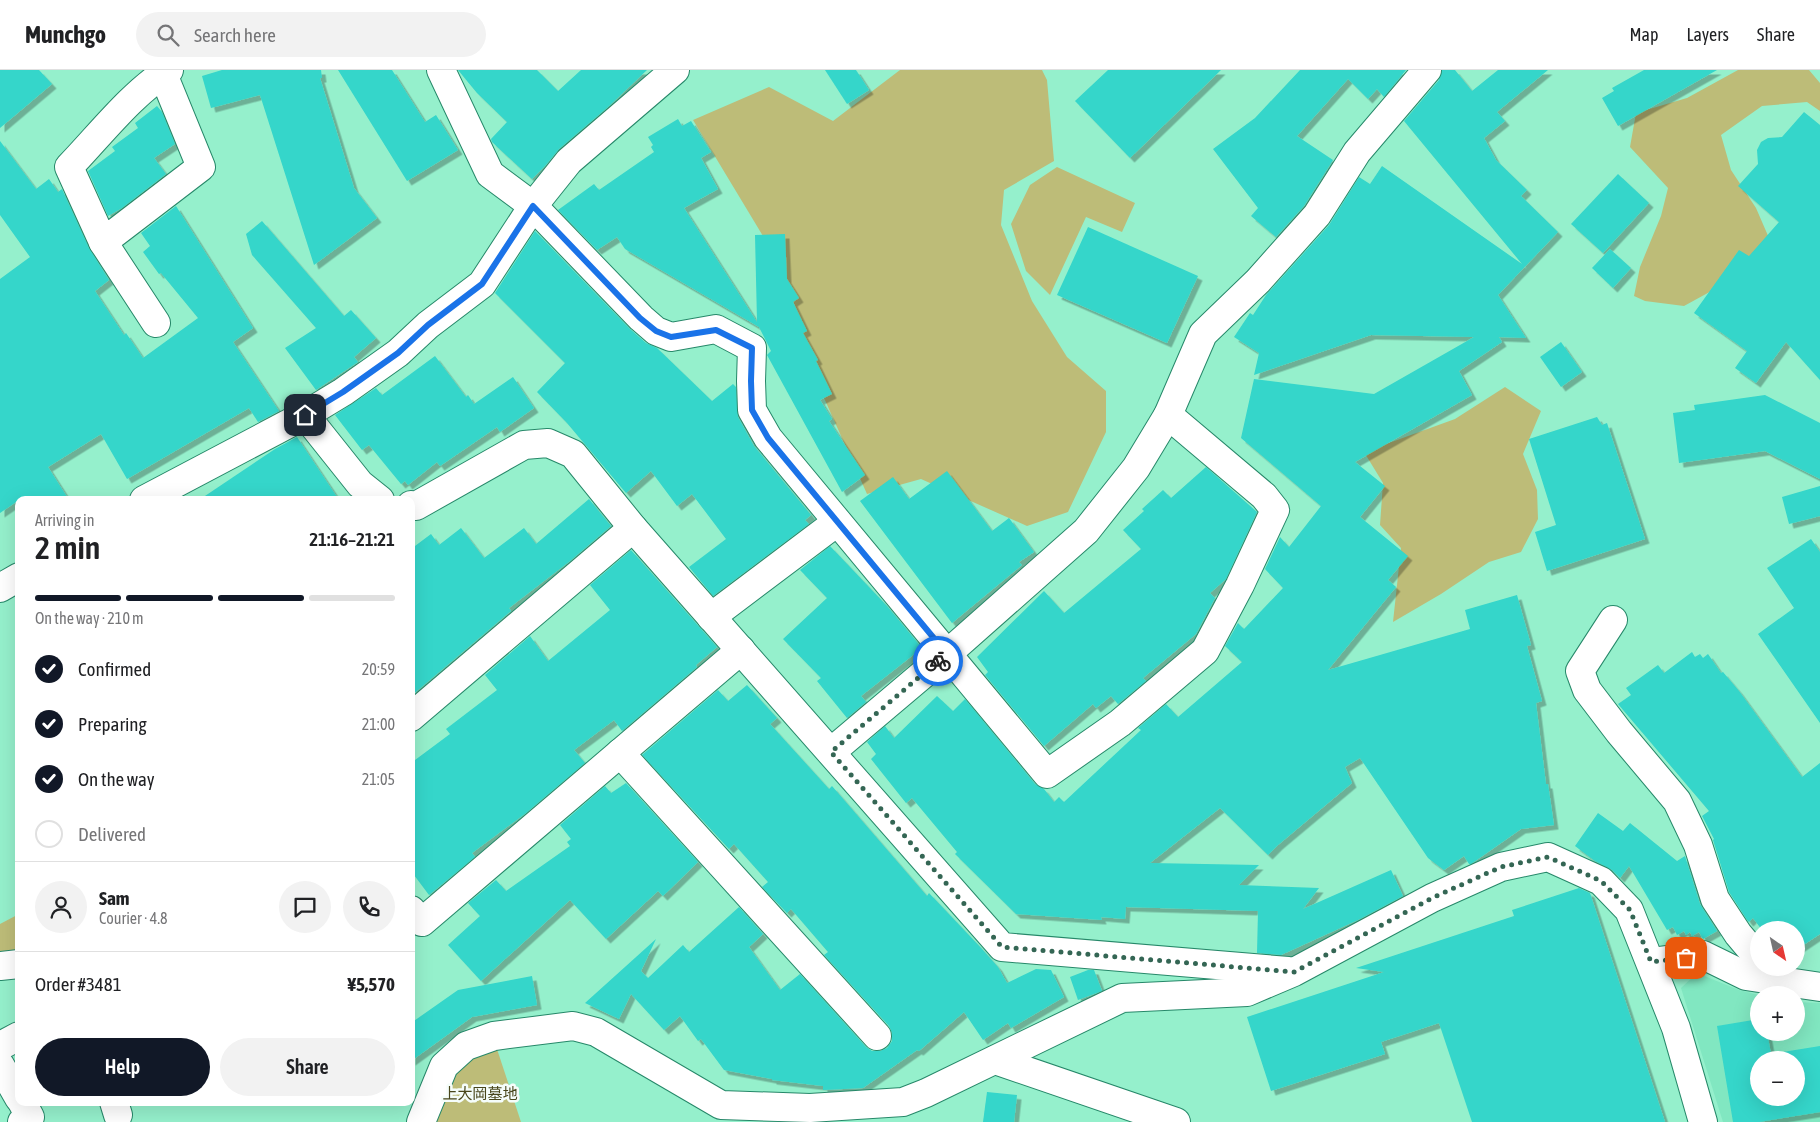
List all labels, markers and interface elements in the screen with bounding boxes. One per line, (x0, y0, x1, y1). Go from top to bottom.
search box (136, 12, 486, 57)
text: Munchgo (25, 21, 106, 48)
icon: search (154, 21, 182, 49)
text: Search here (194, 24, 276, 46)
text: Map (1629, 24, 1658, 45)
text: Layers (1686, 24, 1729, 45)
text: Share (1757, 24, 1795, 45)
pin (284, 394, 326, 436)
icon: home (291, 401, 319, 429)
text: Arriving in (35, 511, 95, 529)
text: 21:16–21:21 (309, 528, 395, 550)
text: 2 min (35, 529, 100, 566)
text: On the way · 210 m (35, 609, 144, 627)
courier (913, 636, 963, 686)
icon: bike (924, 647, 952, 675)
icon: check (35, 655, 63, 683)
text: Confirmed (78, 658, 151, 680)
text: 20:59 (362, 660, 395, 678)
icon: check (35, 710, 63, 738)
text: Preparing (78, 713, 147, 735)
text: 21:00 (362, 715, 395, 733)
icon: check (35, 765, 63, 793)
text: On the way (78, 768, 155, 790)
text: 21:05 (362, 770, 395, 788)
text: Delivered (78, 823, 146, 845)
button: person (35, 881, 87, 933)
button: chat (279, 881, 331, 933)
button: phone (343, 881, 395, 933)
text: Sam (99, 887, 130, 909)
text: Courier · 4.8 (99, 909, 168, 927)
north arrow (1750, 921, 1805, 976)
map controls (1750, 921, 1805, 1106)
pin (1665, 937, 1707, 979)
icon: bag (1672, 944, 1700, 972)
text: Order #3481 (35, 973, 122, 995)
text: ¥5,570 (347, 973, 395, 995)
button: + (1750, 986, 1805, 1041)
button: Help (35, 1038, 210, 1096)
button: Share (220, 1038, 395, 1096)
button: − (1750, 1051, 1805, 1106)
park label: 上大岡墓地 (442, 1085, 518, 1102)

